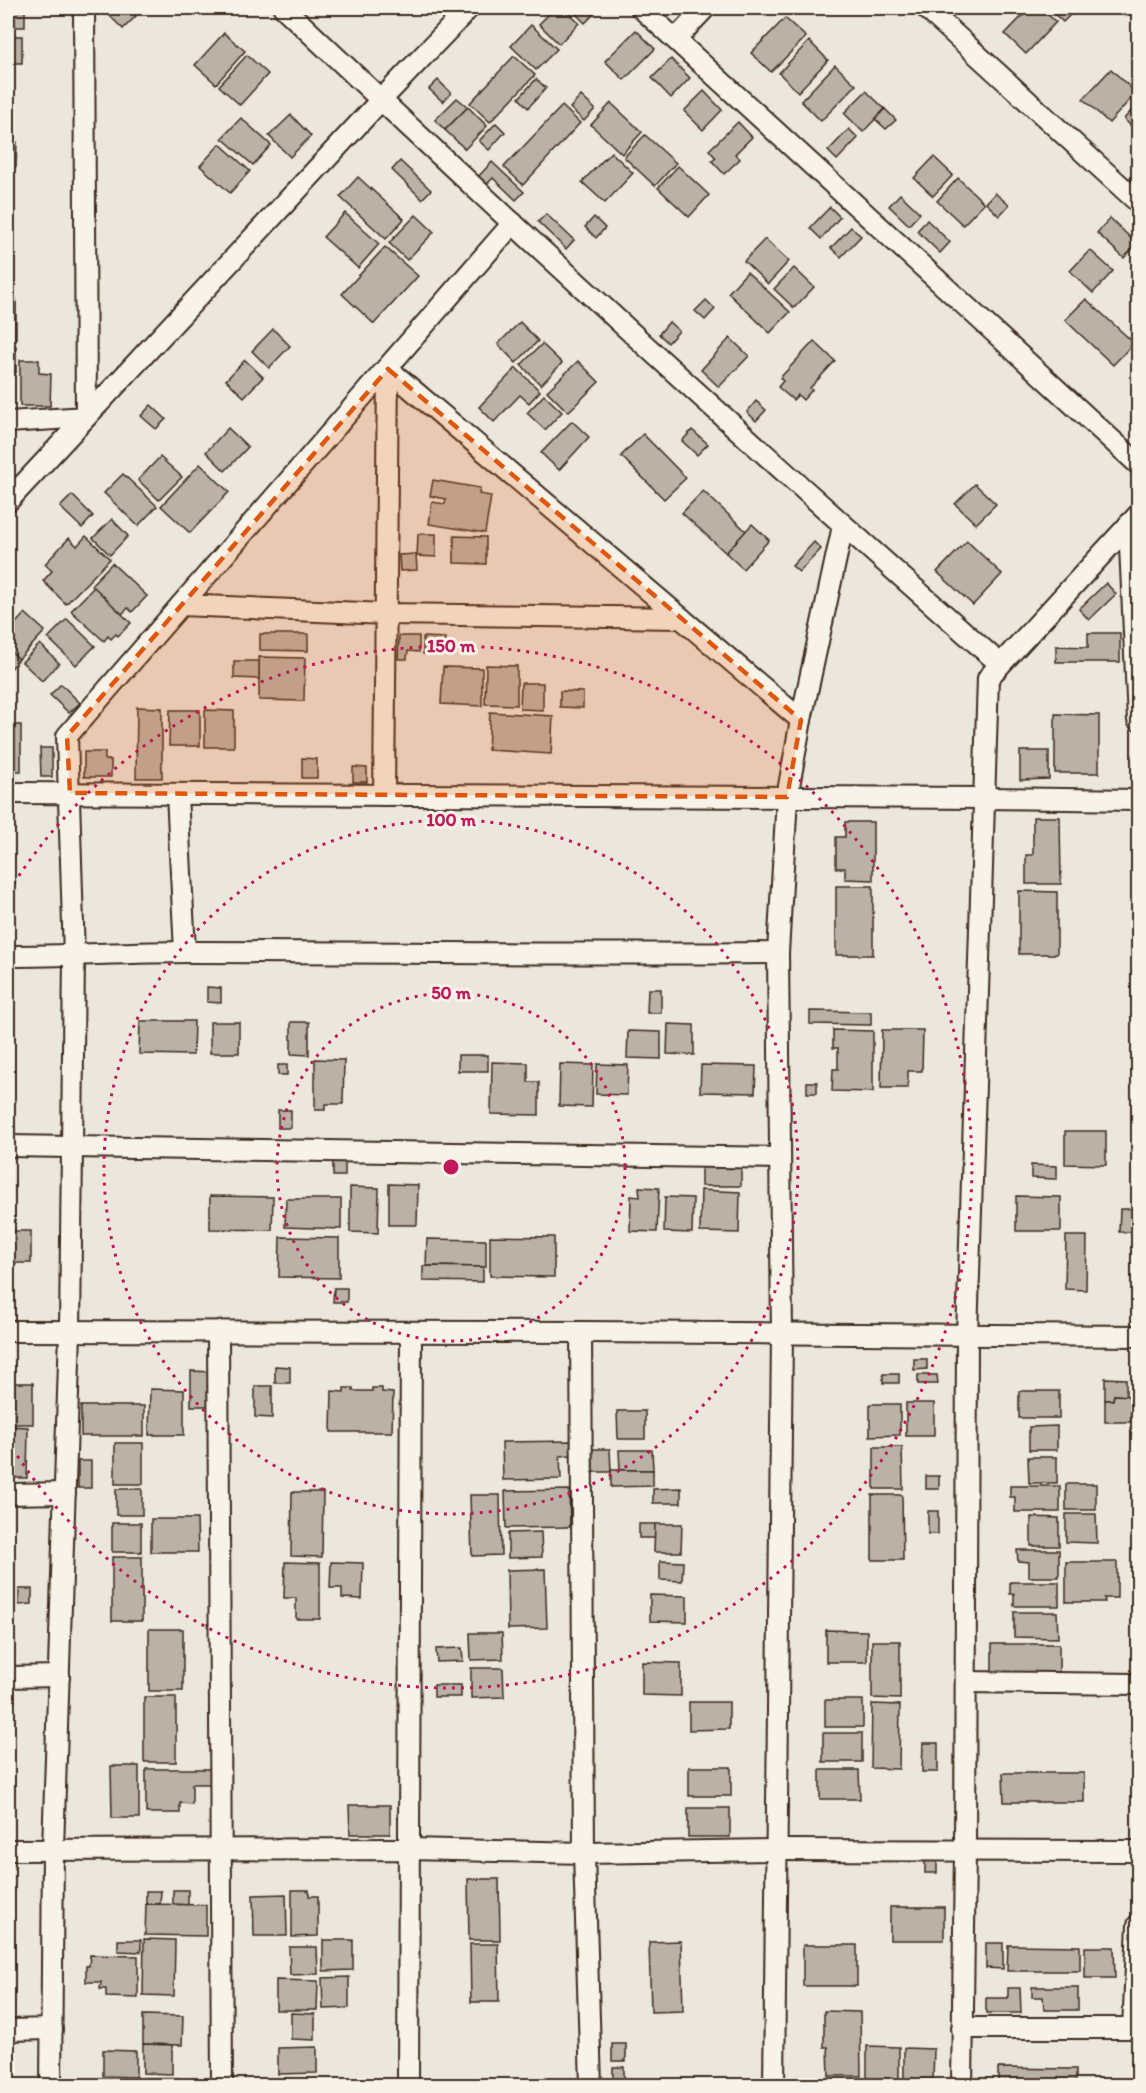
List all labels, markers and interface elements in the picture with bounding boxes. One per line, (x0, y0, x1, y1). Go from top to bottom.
text: 150 m (427, 635, 476, 657)
text: 100 m (426, 809, 477, 831)
text: 50 m (431, 982, 472, 1004)
centre of rings (441, 1157, 461, 1177)

